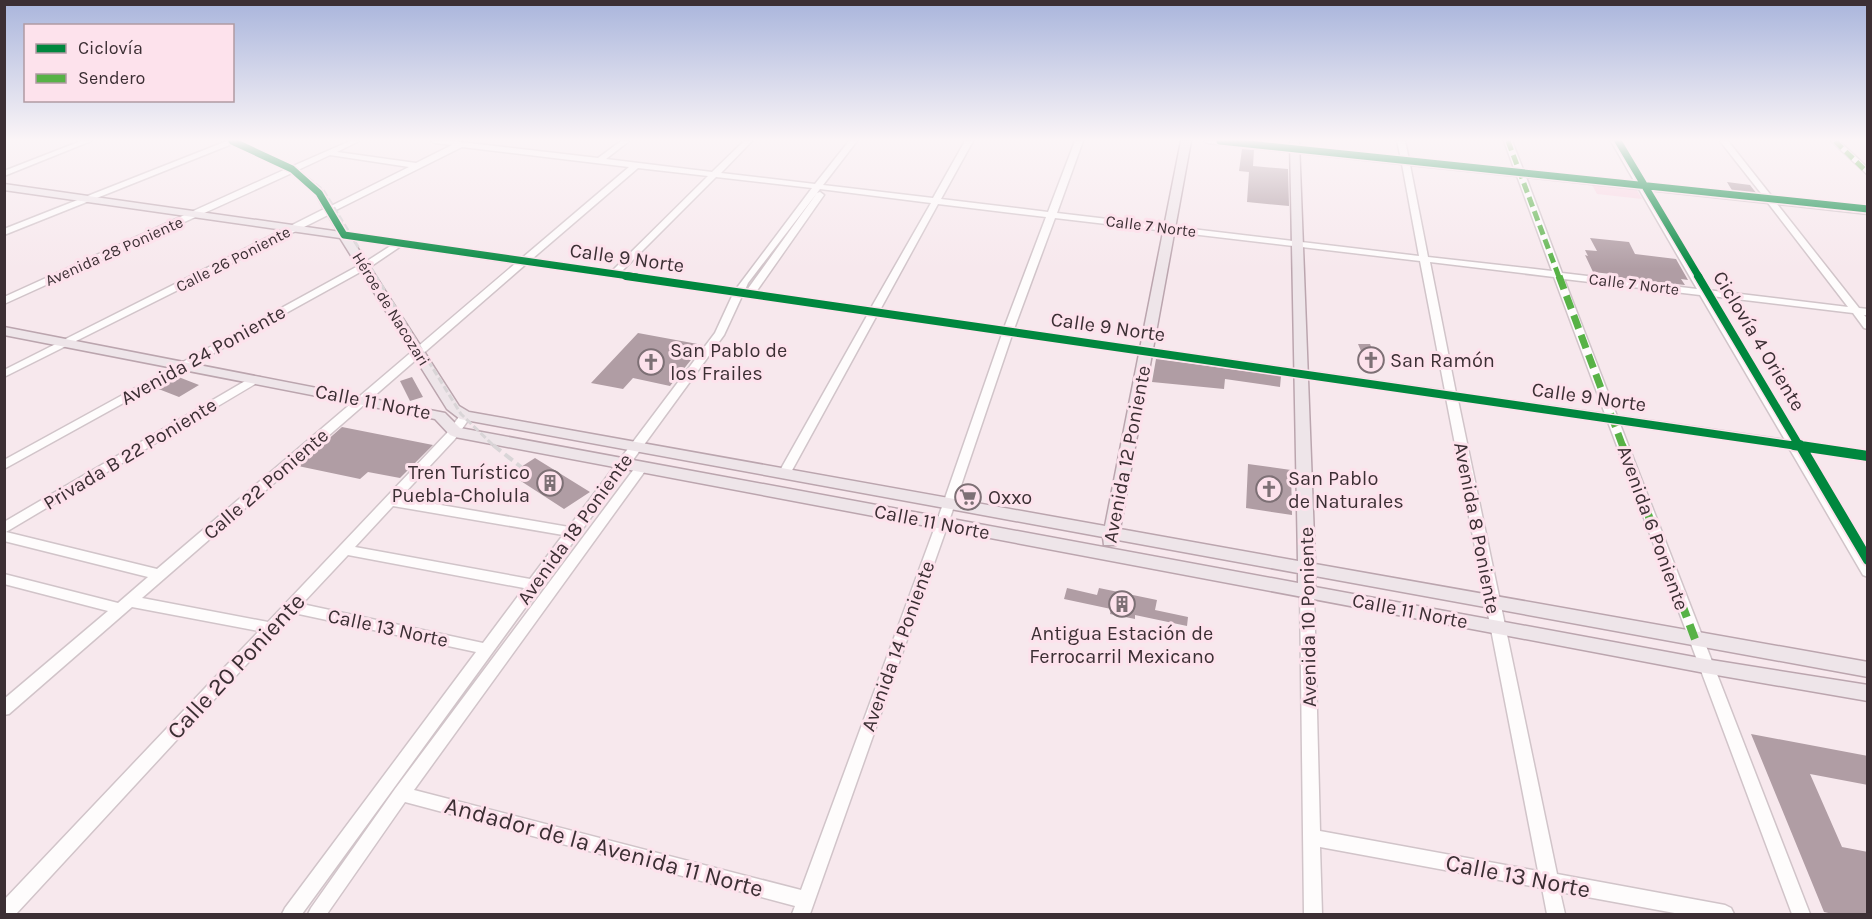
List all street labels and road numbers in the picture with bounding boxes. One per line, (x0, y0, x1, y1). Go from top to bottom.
street label: Calle 7 Norte (1105, 211, 1197, 241)
street label: Avenida 28 Poniente (42, 212, 186, 290)
street label: Calle 26 Poniente (173, 222, 293, 296)
street label: Calle 9 Norte (568, 239, 686, 277)
street label: Héroe de Nacozari (348, 249, 434, 369)
street label: Ciclovía 4 Oriente (1708, 267, 1810, 415)
street label: Calle 7 Norte (1588, 269, 1680, 299)
street label: Avenida 24 Poniente (117, 300, 289, 410)
street label: Calle 9 Norte (1049, 308, 1167, 346)
street label: Avenida 12 Poniente (1099, 363, 1155, 545)
street label: Calle 9 Norte (1530, 378, 1648, 416)
street label: Calle 11 Norte (313, 380, 433, 424)
street label: Privada B 22 Poniente (39, 393, 221, 515)
street label: Calle 22 Poniente (199, 424, 333, 544)
street label: Avenida 8 Poniente (1449, 440, 1505, 616)
street label: Avenida 6 Poniente (1613, 443, 1693, 613)
street label: Avenida 18 Poniente (513, 449, 637, 609)
street label: Calle 11 Norte (872, 500, 992, 544)
street label: Avenida 10 Poniente (1295, 527, 1321, 707)
street label: Avenida 14 Poniente (856, 558, 940, 734)
street label: Calle 20 Poniente (161, 587, 311, 745)
street label: Calle 11 Norte (1350, 589, 1470, 633)
street label: Calle 13 Norte (326, 604, 450, 652)
street label: Andador de la Avenida 11 Norte (442, 791, 766, 903)
street label: Calle 13 Norte (1443, 848, 1593, 904)

